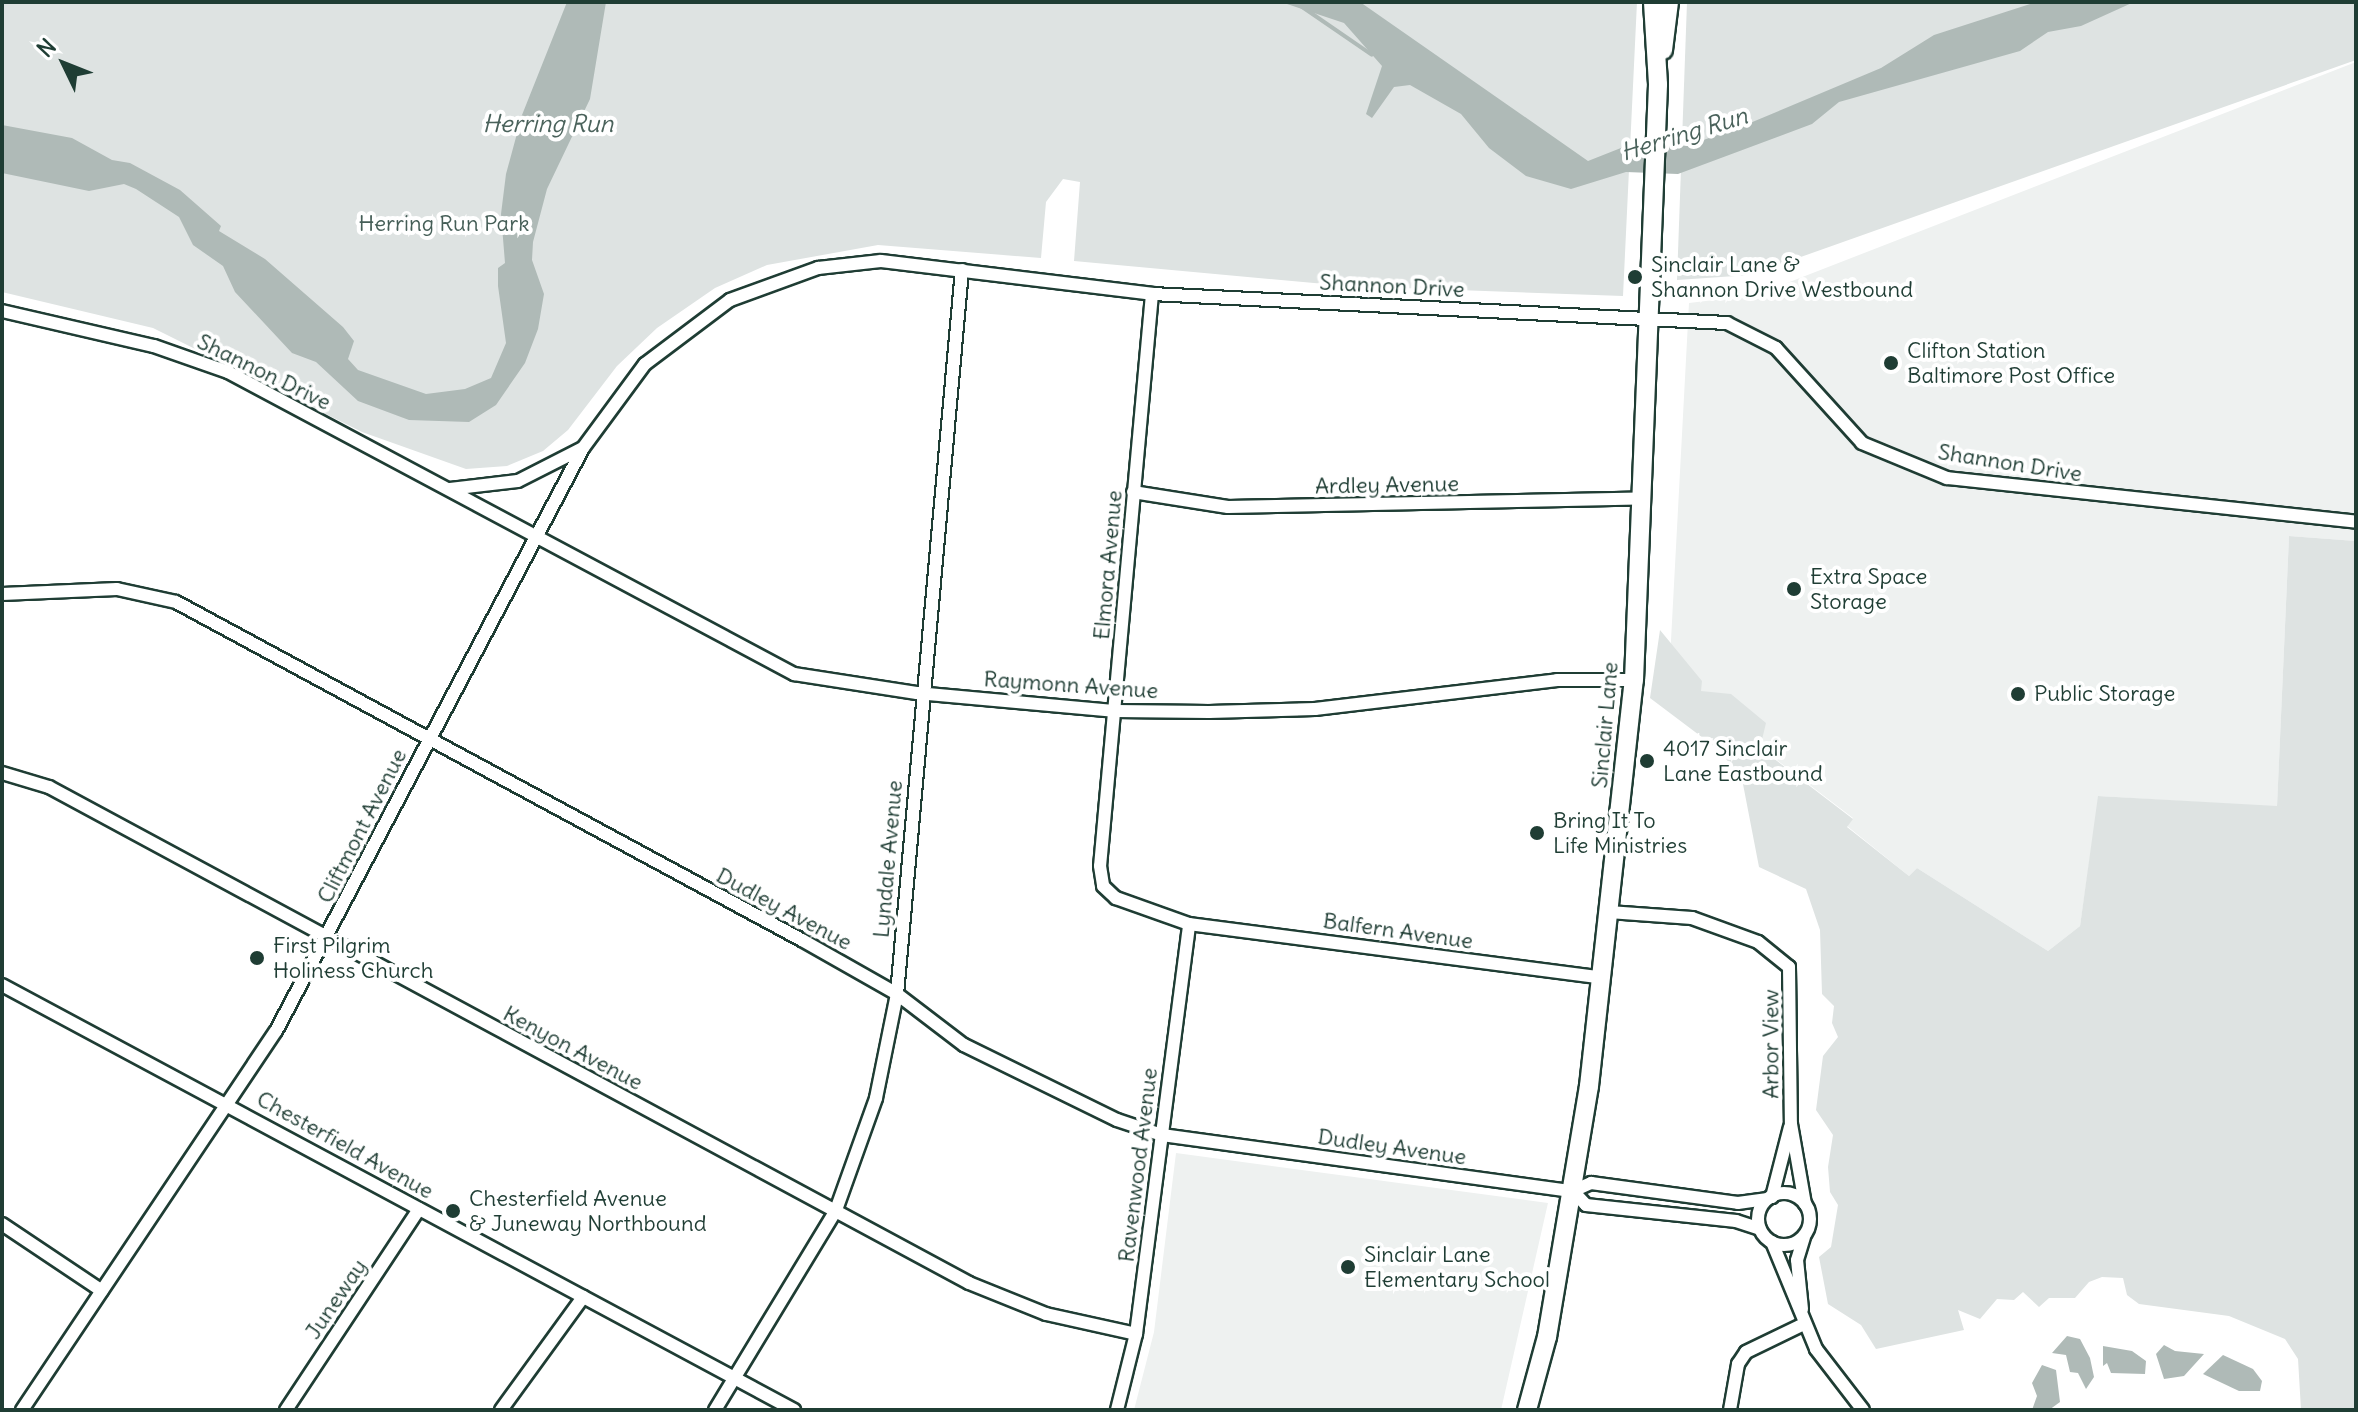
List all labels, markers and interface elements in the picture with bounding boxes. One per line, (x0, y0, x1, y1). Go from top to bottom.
north arrow (24, 24, 104, 104)
text: N (31, 33, 62, 63)
water label: Herring Run (1617, 101, 1751, 167)
water label: Herring Run (483, 110, 613, 138)
park label: Herring Run Park (359, 211, 529, 237)
place label: Sinclair Lane & Shannon Drive Westbound (1651, 251, 1913, 302)
marker: Sinclair Lane & Shannon Drive Westbound (1626, 268, 1644, 286)
street label: Shannon Drive (1319, 269, 1465, 303)
street label: Shannon Drive (193, 328, 335, 416)
place label: Clifton Station Baltimore Post Office (1907, 337, 2115, 388)
marker: Clifton Station Baltimore Post Office (1882, 354, 1900, 372)
street label: Shannon Drive (1936, 439, 2084, 487)
street label: Ardley Avenue (1315, 471, 1459, 499)
street label: Elmora Avenue (1088, 489, 1128, 641)
place label: Extra Space Storage (1810, 563, 1927, 614)
marker: Extra Space Storage (1785, 580, 1803, 598)
street label: Sinclair Lane (1586, 661, 1624, 789)
street label: Raymonn Avenue (983, 666, 1159, 704)
place label: Public Storage (2034, 681, 2175, 707)
marker: Public Storage (2009, 685, 2027, 703)
place label: 4017 Sinclair Lane Eastbound (1663, 735, 1823, 786)
street label: Cliftmont Avenue (312, 744, 412, 908)
marker: 4017 Sinclair Lane Eastbound (1638, 752, 1656, 770)
street label: Lyndale Avenue (868, 779, 908, 939)
place label: Bring It To Life Ministries (1553, 807, 1687, 858)
marker: Bring It To Life Ministries (1528, 824, 1546, 842)
street label: Dudley Avenue (712, 862, 856, 956)
street label: Balfern Avenue (1321, 907, 1475, 955)
place label: First Pilgrim Holiness Church (273, 932, 433, 984)
marker: First Pilgrim Holiness Church (248, 949, 266, 967)
street label: Arbor View (1758, 989, 1784, 1099)
street label: Kenyon Avenue (499, 1000, 647, 1096)
street label: Ravenwood Avenue (1113, 1066, 1163, 1264)
street label: Chesterfield Avenue (252, 1085, 438, 1205)
street label: Dudley Avenue (1316, 1124, 1468, 1170)
place label: Chesterfield Avenue & Juneway Northbound (469, 1185, 707, 1236)
marker: Chesterfield Avenue & Juneway Northbound (444, 1202, 462, 1220)
place label: Sinclair Lane Elementary School (1364, 1241, 1550, 1292)
street label: Juneway (300, 1254, 372, 1344)
marker: Sinclair Lane Elementary School (1339, 1258, 1357, 1276)

